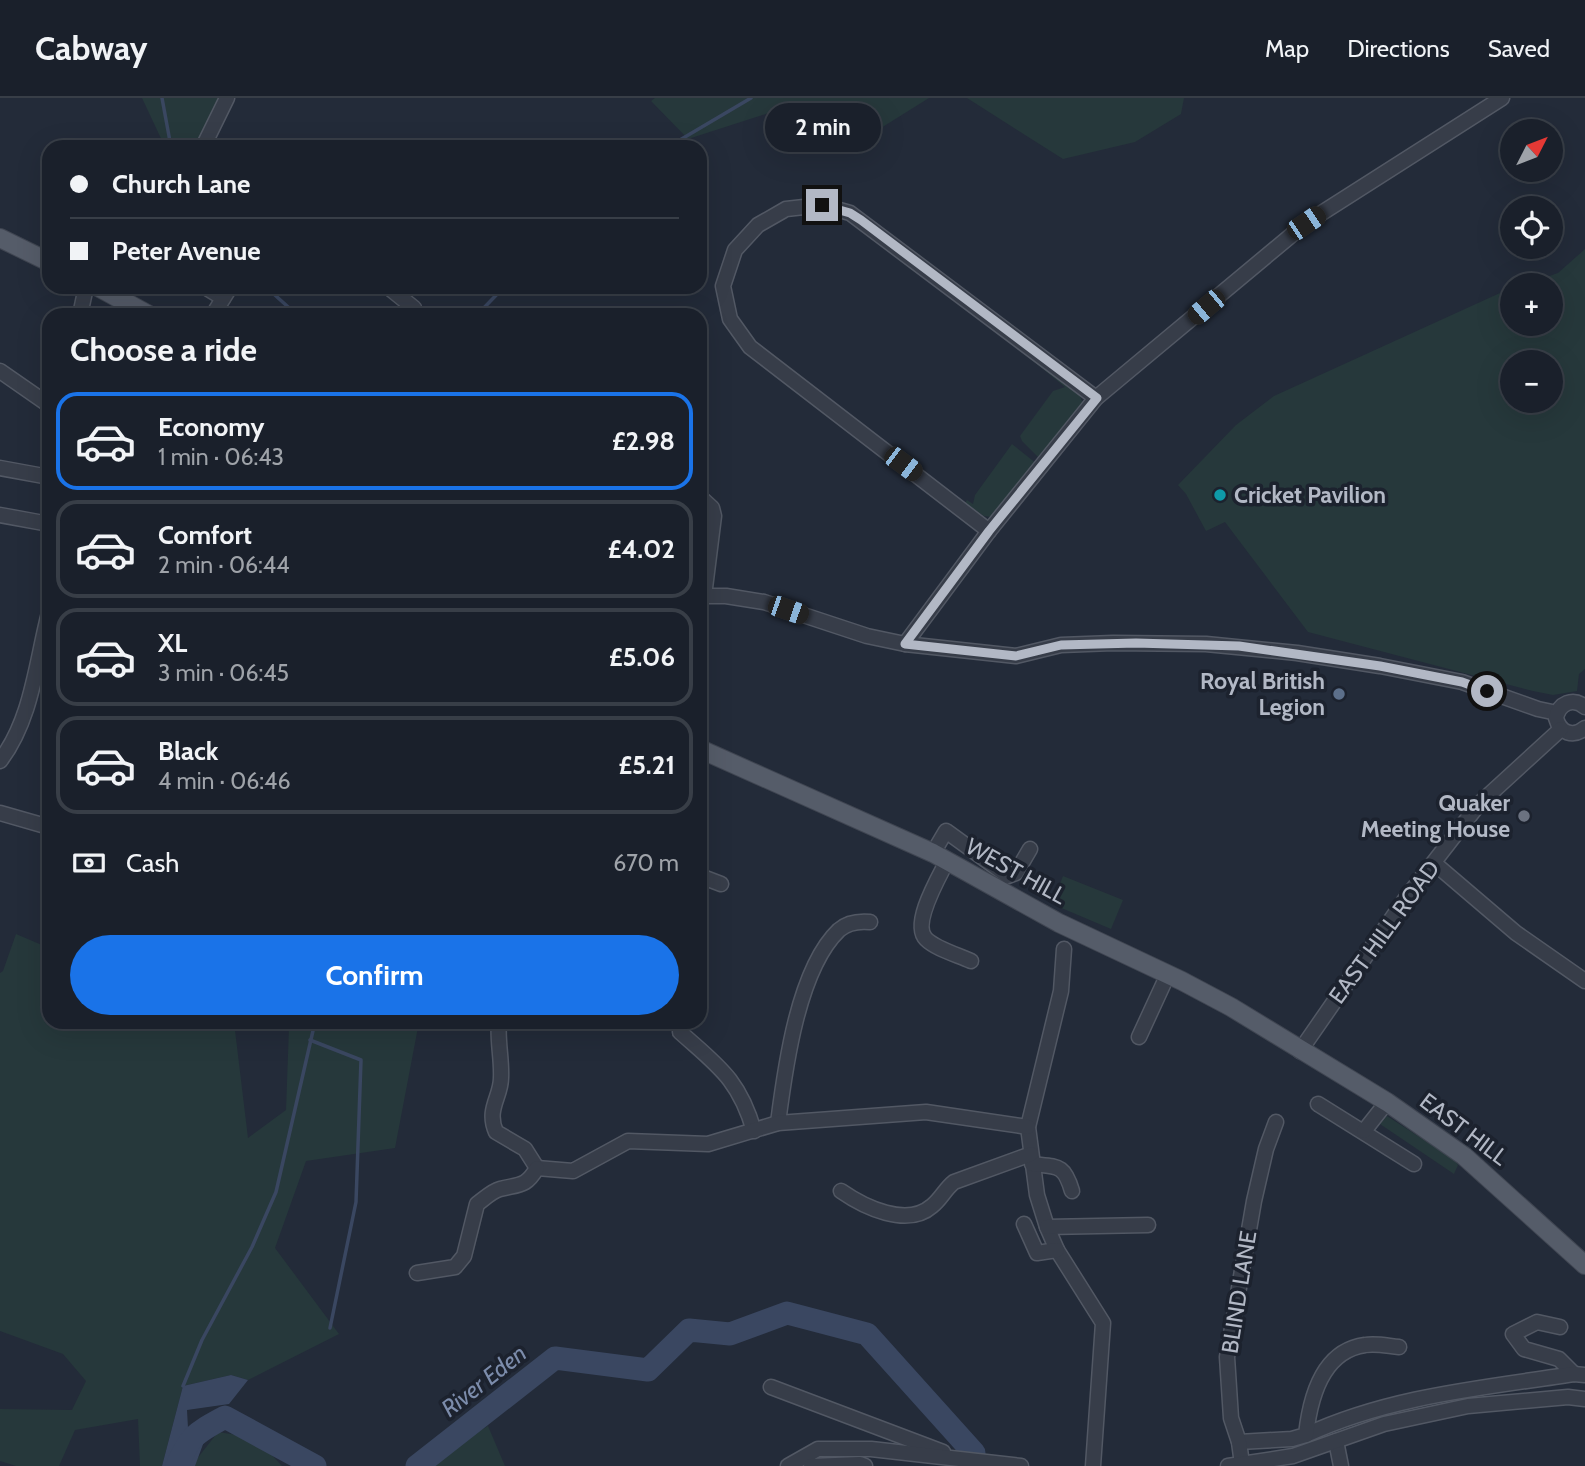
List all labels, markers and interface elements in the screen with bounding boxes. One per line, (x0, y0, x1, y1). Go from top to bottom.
text: Cabway (35, 28, 147, 68)
text: Map (1265, 34, 1309, 63)
text: Directions (1347, 34, 1450, 63)
text: Saved (1488, 34, 1550, 63)
callout: 2 min (764, 104, 880, 153)
text: 2 min (795, 113, 851, 141)
north arrow (1500, 119, 1563, 182)
map controls (1500, 119, 1563, 413)
text: Church Lane (112, 168, 250, 200)
route end (806, 189, 838, 221)
button: locate (1500, 196, 1563, 259)
car (1283, 203, 1330, 243)
text: Peter Avenue (112, 235, 261, 267)
button: + (1500, 273, 1563, 336)
car (1184, 285, 1229, 329)
text: Choose a ride (70, 330, 257, 369)
button: − (1500, 350, 1563, 413)
icon: car (74, 410, 137, 473)
text: Economy (158, 411, 264, 443)
text: £2.98 (612, 425, 675, 457)
text: 1 min · 06:43 (158, 443, 284, 471)
car (880, 443, 927, 485)
place label: Cricket Pavilion (1234, 481, 1386, 509)
marker: Cricket Pavilion (1212, 487, 1228, 503)
icon: car (74, 518, 137, 581)
text: Comfort (158, 519, 252, 551)
text: £4.02 (608, 533, 675, 565)
text: 2 min · 06:44 (158, 551, 289, 579)
car (765, 593, 812, 627)
icon: car (74, 626, 137, 689)
text: XL (158, 627, 187, 659)
text: £5.06 (609, 641, 675, 673)
text: 3 min · 06:45 (158, 659, 289, 687)
place label: Royal British Legion (1200, 667, 1325, 721)
route start (1471, 675, 1503, 707)
marker: Royal British Legion (1331, 686, 1347, 702)
icon: car (74, 734, 137, 797)
text: Black (158, 735, 218, 767)
text: £5.21 (618, 749, 675, 781)
text: 4 min · 06:46 (158, 767, 290, 795)
place label: Quaker Meeting House (1361, 789, 1510, 843)
marker: Quaker Meeting House (1516, 808, 1532, 824)
street label: WEST HILL (961, 832, 1072, 910)
icon: cash (70, 844, 108, 882)
text: Cash (126, 847, 179, 879)
text: 670 m (613, 849, 679, 877)
street label: EAST HILL ROAD (1323, 855, 1445, 1009)
button: Confirm (70, 935, 679, 1015)
street label: EAST HILL (1414, 1087, 1514, 1171)
street label: BLIND LANE (1215, 1229, 1263, 1355)
water label: River Eden (435, 1338, 532, 1423)

